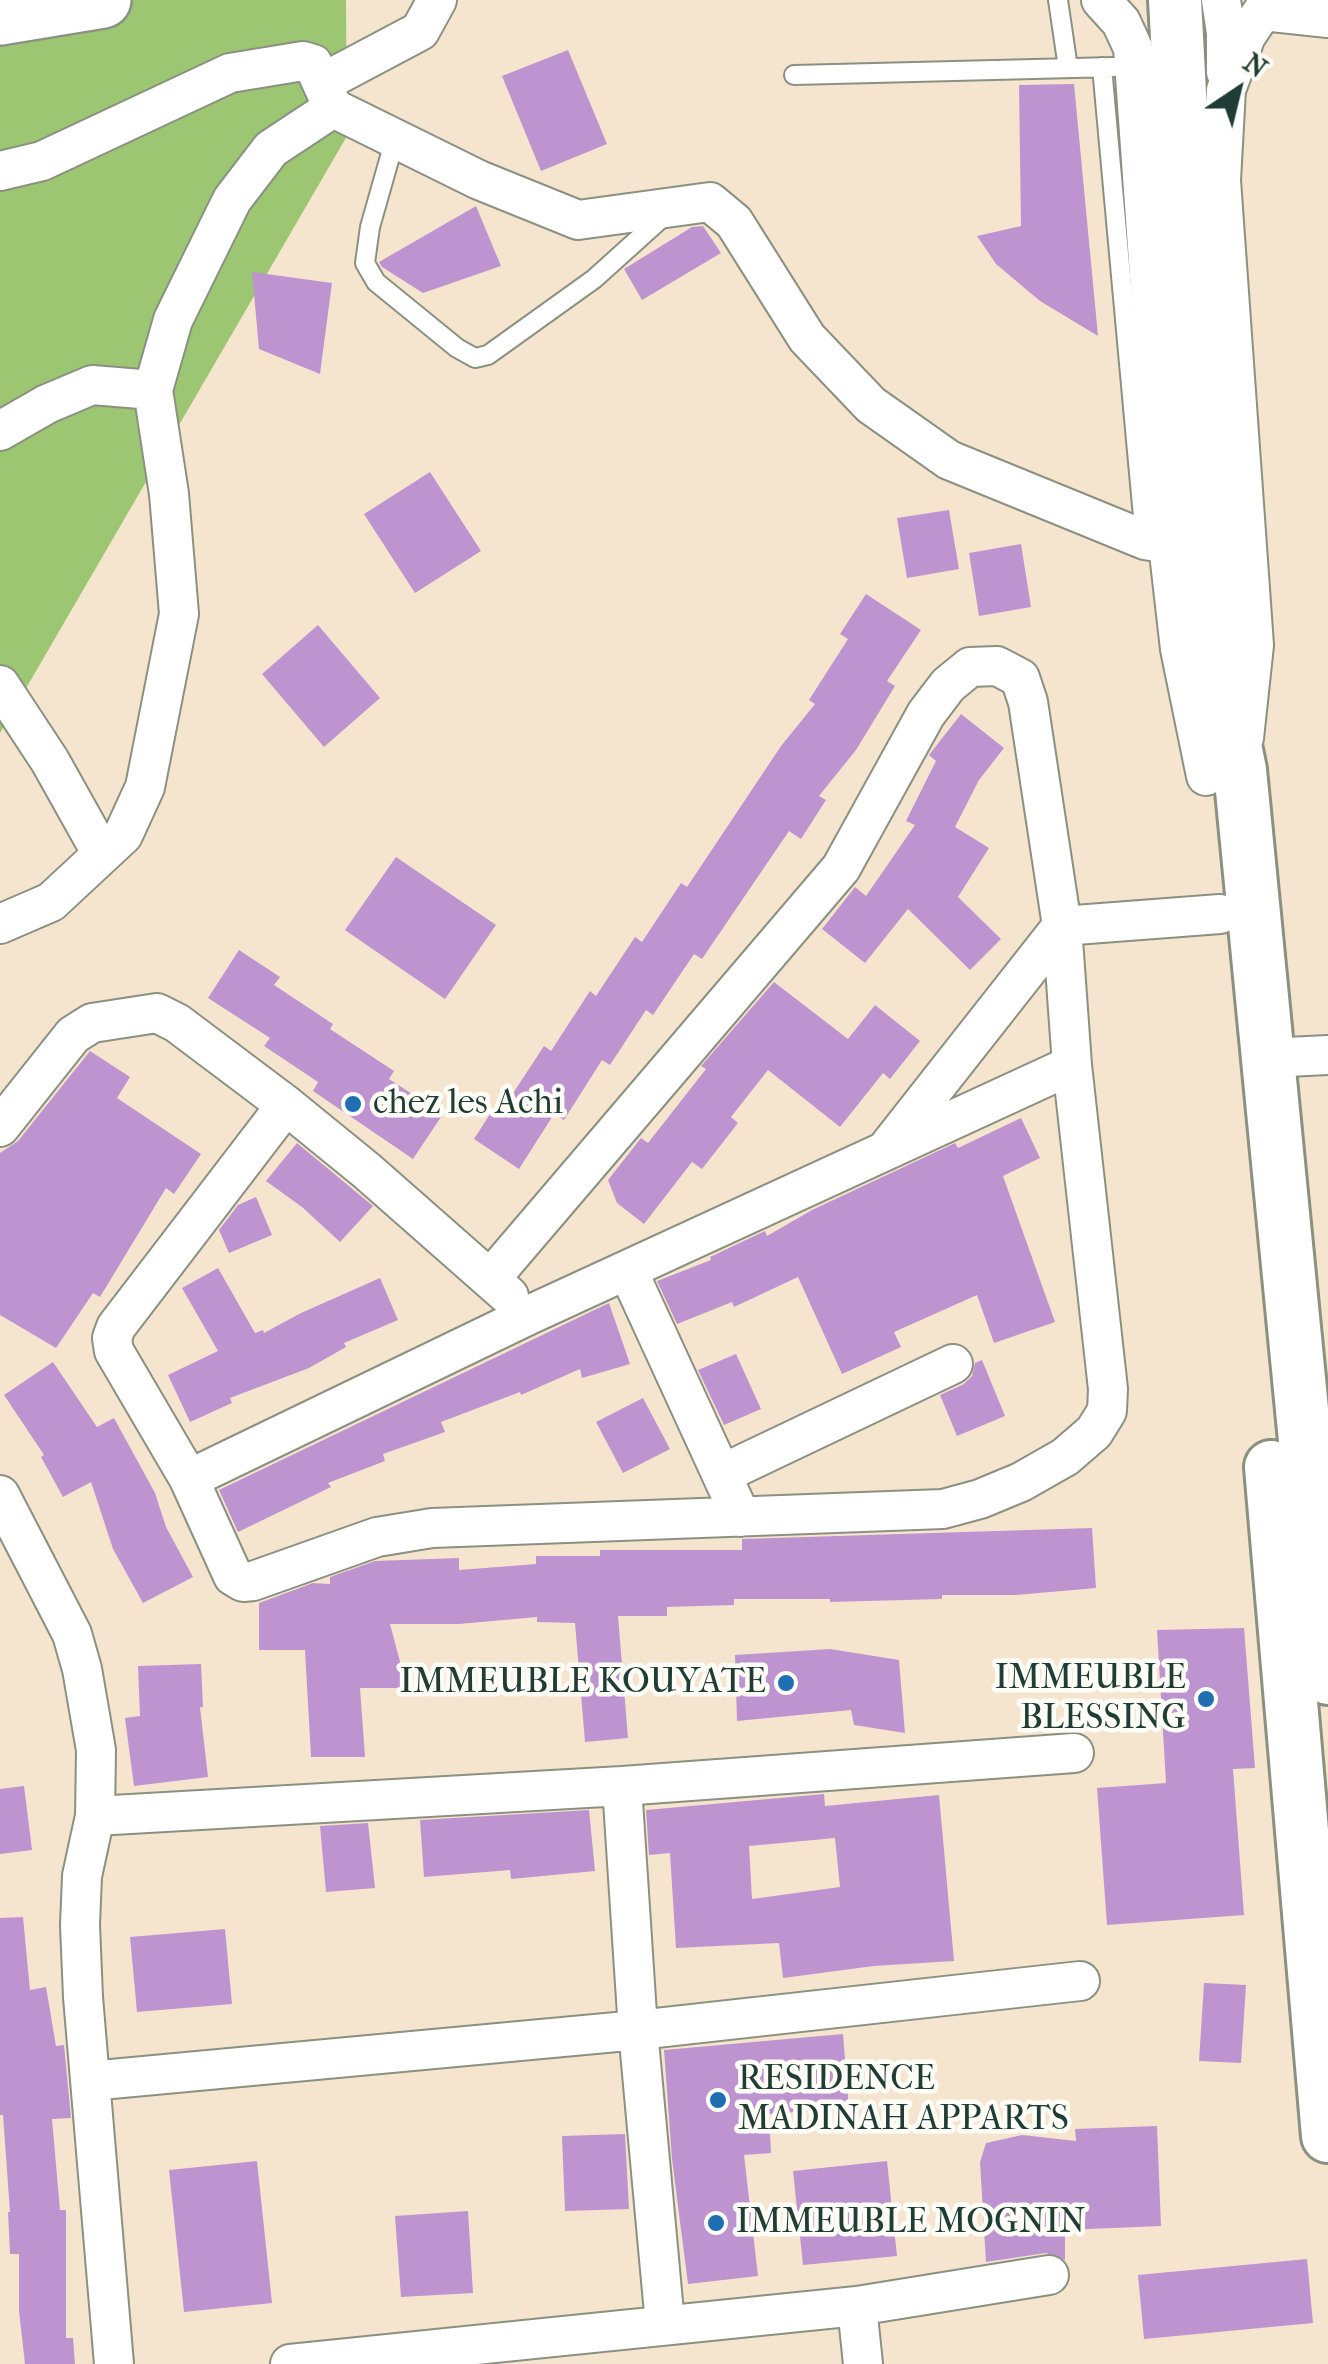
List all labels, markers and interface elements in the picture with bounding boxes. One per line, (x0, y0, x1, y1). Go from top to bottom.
north arrow (1188, 40, 1288, 140)
text: N (1237, 45, 1274, 85)
place label: chez les Achi (373, 1083, 563, 1125)
marker: chez les Achi (342, 1093, 364, 1115)
place label: IMMEUBLE BLESSING (995, 1658, 1186, 1740)
place label: IMMEUBLE KOUYATE (399, 1662, 766, 1704)
marker: IMMEUBLE KOUYATE (775, 1672, 797, 1694)
marker: IMMEUBLE BLESSING (1195, 1688, 1217, 1710)
place label: RESIDENCE MADINAH APPARTS (738, 2059, 1069, 2141)
marker: RESIDENCE MADINAH APPARTS (707, 2089, 729, 2111)
place label: IMMEUBLE MOGNIN (736, 2202, 1086, 2244)
marker: IMMEUBLE MOGNIN (705, 2212, 727, 2234)

